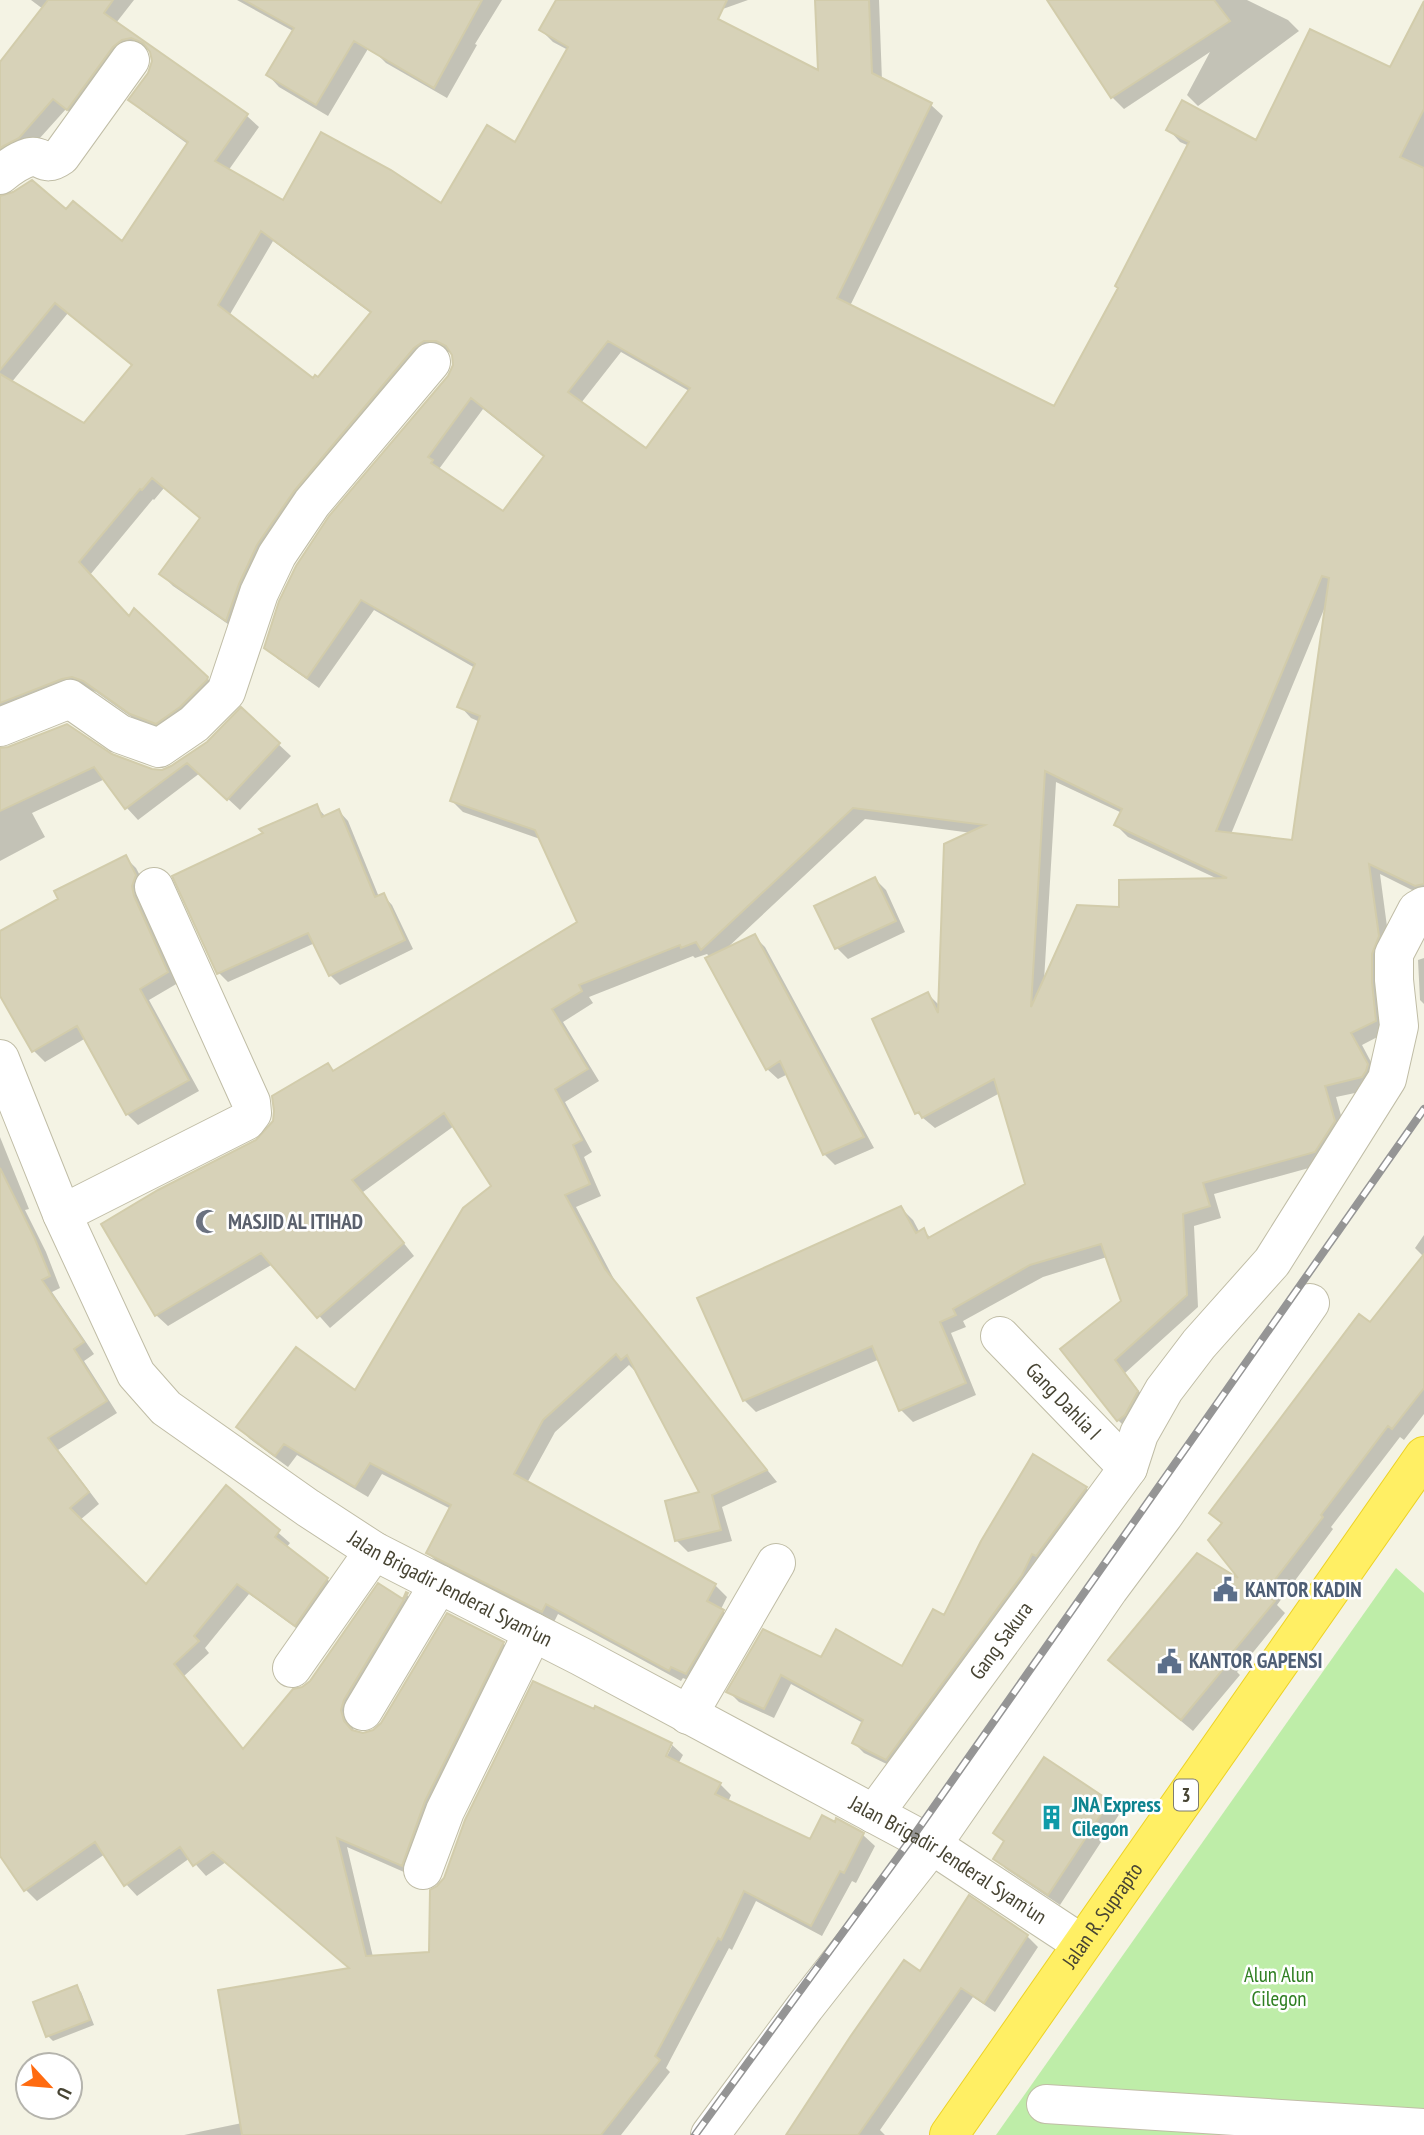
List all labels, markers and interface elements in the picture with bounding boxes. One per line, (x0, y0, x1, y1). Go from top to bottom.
mosque icon: MASJID AL ITIHAD (194, 1208, 222, 1236)
place label: MASJID AL ITIHAD (228, 1208, 363, 1235)
street label: Gang Dahlia I (1020, 1357, 1107, 1445)
street label: Jalan Brigadir Jenderal Syam'un (342, 1523, 557, 1653)
public building icon: KANTOR KADIN (1211, 1576, 1239, 1604)
place label: KANTOR KADIN (1245, 1576, 1362, 1603)
street label: Gang Sakura (963, 1596, 1038, 1685)
public building icon: KANTOR GAPENSI (1155, 1647, 1183, 1675)
place label: KANTOR GAPENSI (1189, 1647, 1322, 1674)
road number: 3 (1174, 1780, 1198, 1811)
street label: Jalan Brigadir Jenderal Syam'un (844, 1789, 1052, 1930)
place label: JNA Express Cilegon (1071, 1791, 1161, 1842)
building icon: JNA Express Cilegon (1038, 1803, 1066, 1831)
street label: Jalan R. Suprapto (1055, 1857, 1148, 1974)
park label: Alun Alun Cilegon (1244, 1961, 1314, 2012)
north arrow (14, 2051, 84, 2121)
text: U (51, 2084, 77, 2103)

